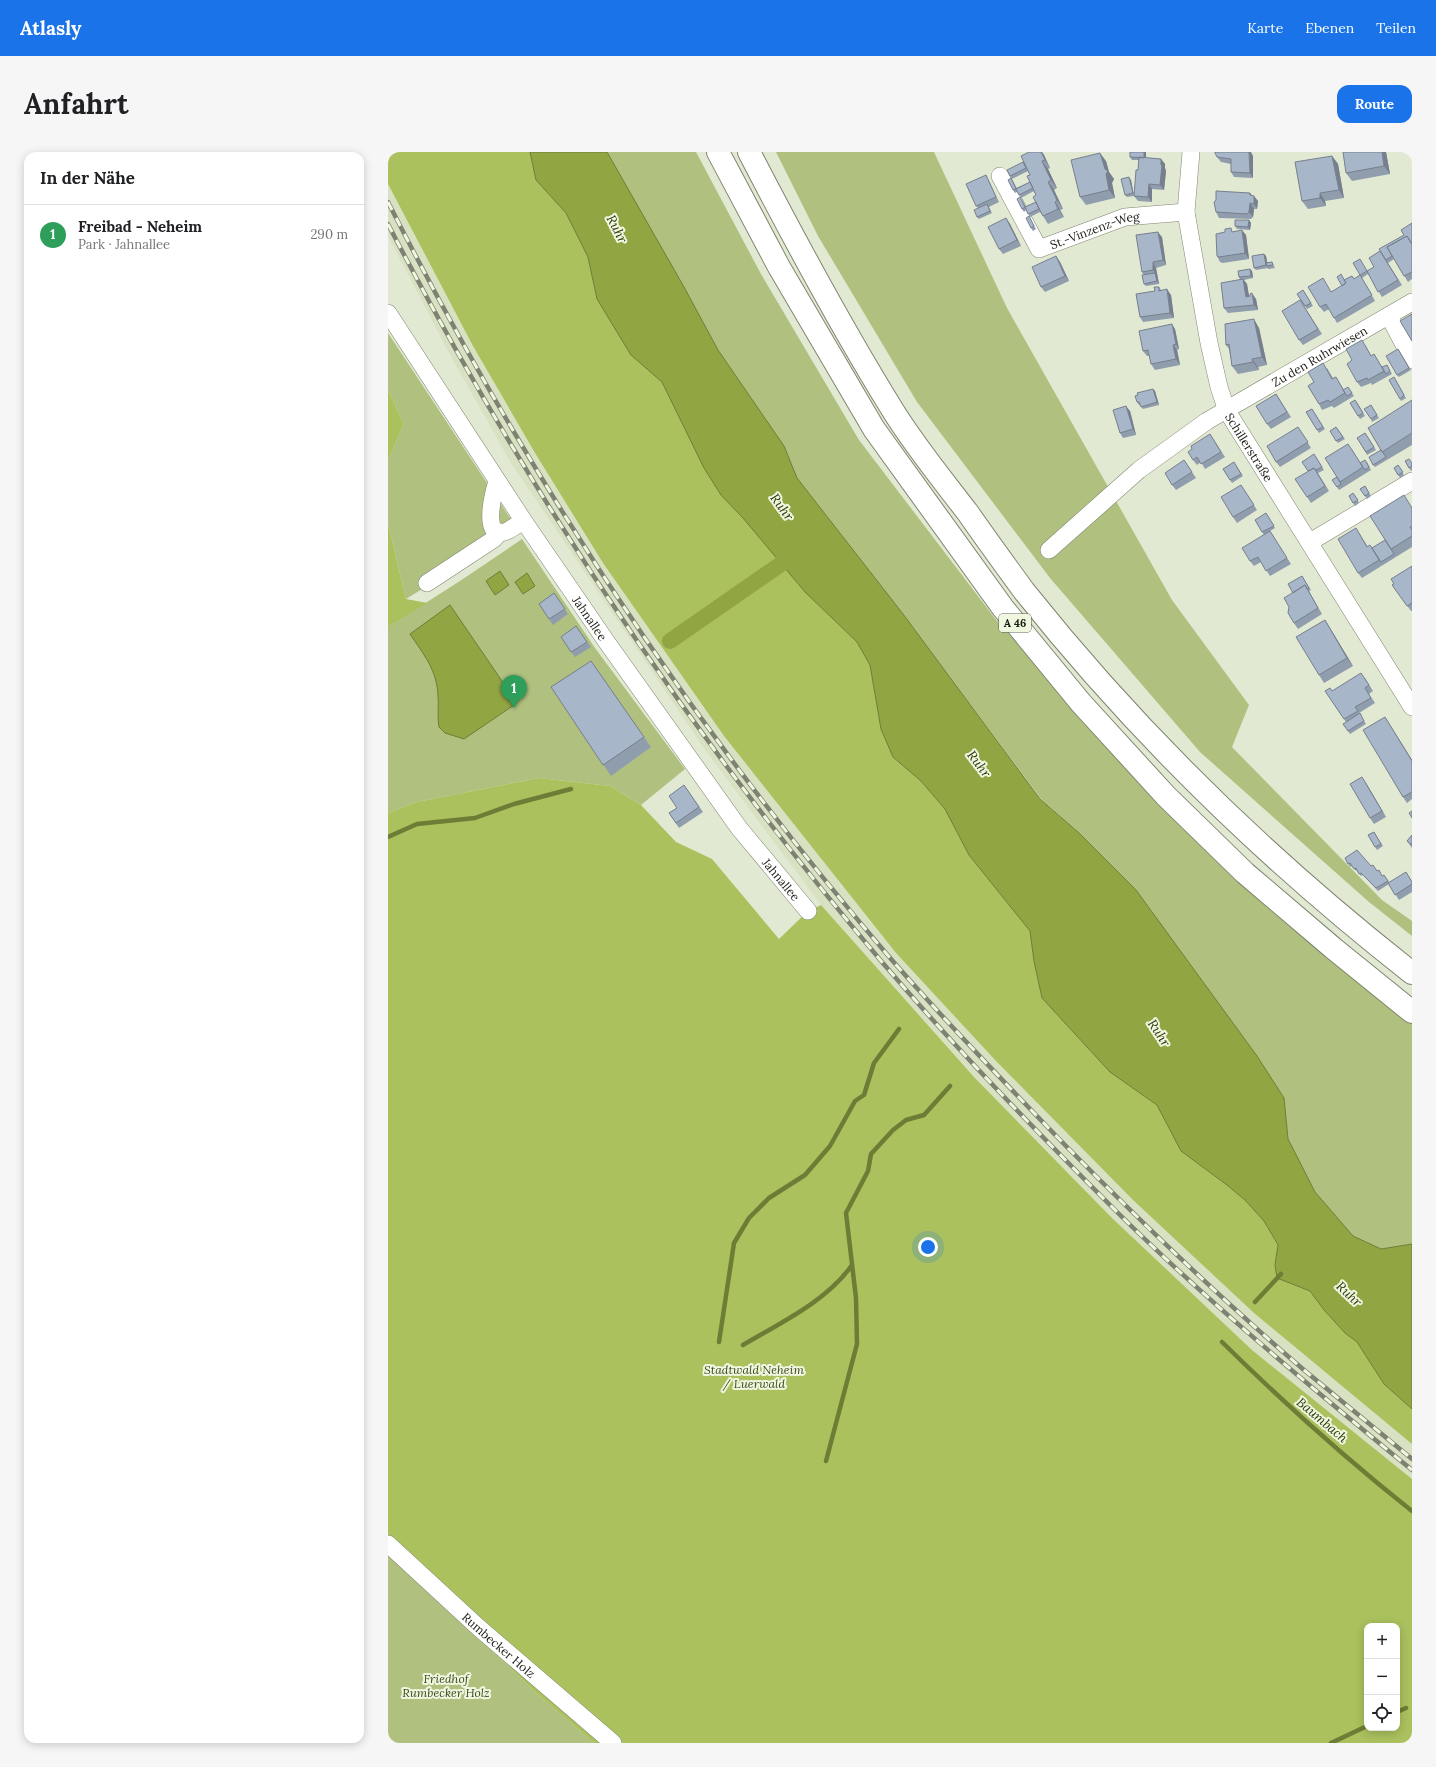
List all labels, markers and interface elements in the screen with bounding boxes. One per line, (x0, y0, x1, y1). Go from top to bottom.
text: Atlasly (20, 16, 81, 40)
text: Karte (1247, 19, 1283, 37)
text: Ebenen (1305, 19, 1354, 37)
text: Teilen (1376, 19, 1416, 37)
button: Route (1337, 85, 1412, 123)
text: Anfahrt (24, 86, 128, 122)
text: In der Nähe (40, 167, 135, 189)
street label: St.-Vinzenz-Weg (1048, 208, 1141, 252)
water label: Ruhr (603, 212, 631, 246)
text: Freibad - Neheim (78, 217, 202, 236)
text: 1 (50, 226, 56, 243)
text: 290 m (310, 226, 348, 243)
text: Park · Jahnallee (78, 236, 170, 253)
street label: Zu den Ruhrwiesen (1269, 322, 1370, 389)
street label: Schillerstraße (1222, 410, 1277, 485)
water label: Ruhr (767, 490, 798, 524)
street label: Jahnallee (569, 592, 611, 644)
road number: A 46 (999, 614, 1031, 632)
pin: 1 (501, 675, 527, 708)
water label: Ruhr (963, 747, 995, 781)
street label: Jahnallee (759, 854, 804, 904)
water label: Ruhr (1144, 1016, 1174, 1050)
your location (918, 1237, 938, 1257)
water label: Ruhr (1333, 1278, 1366, 1310)
park label: Stadtwald Neheim / Luerwald (704, 1362, 804, 1392)
water label: Baumbach (1293, 1394, 1351, 1447)
street label: Rumbecker Holz (459, 1609, 539, 1681)
map controls (1364, 1623, 1400, 1731)
button: + (1364, 1623, 1400, 1659)
button: − (1364, 1659, 1400, 1695)
park label: Friedhof Rumbecker Holz (402, 1671, 490, 1700)
button: locate (1364, 1695, 1400, 1731)

